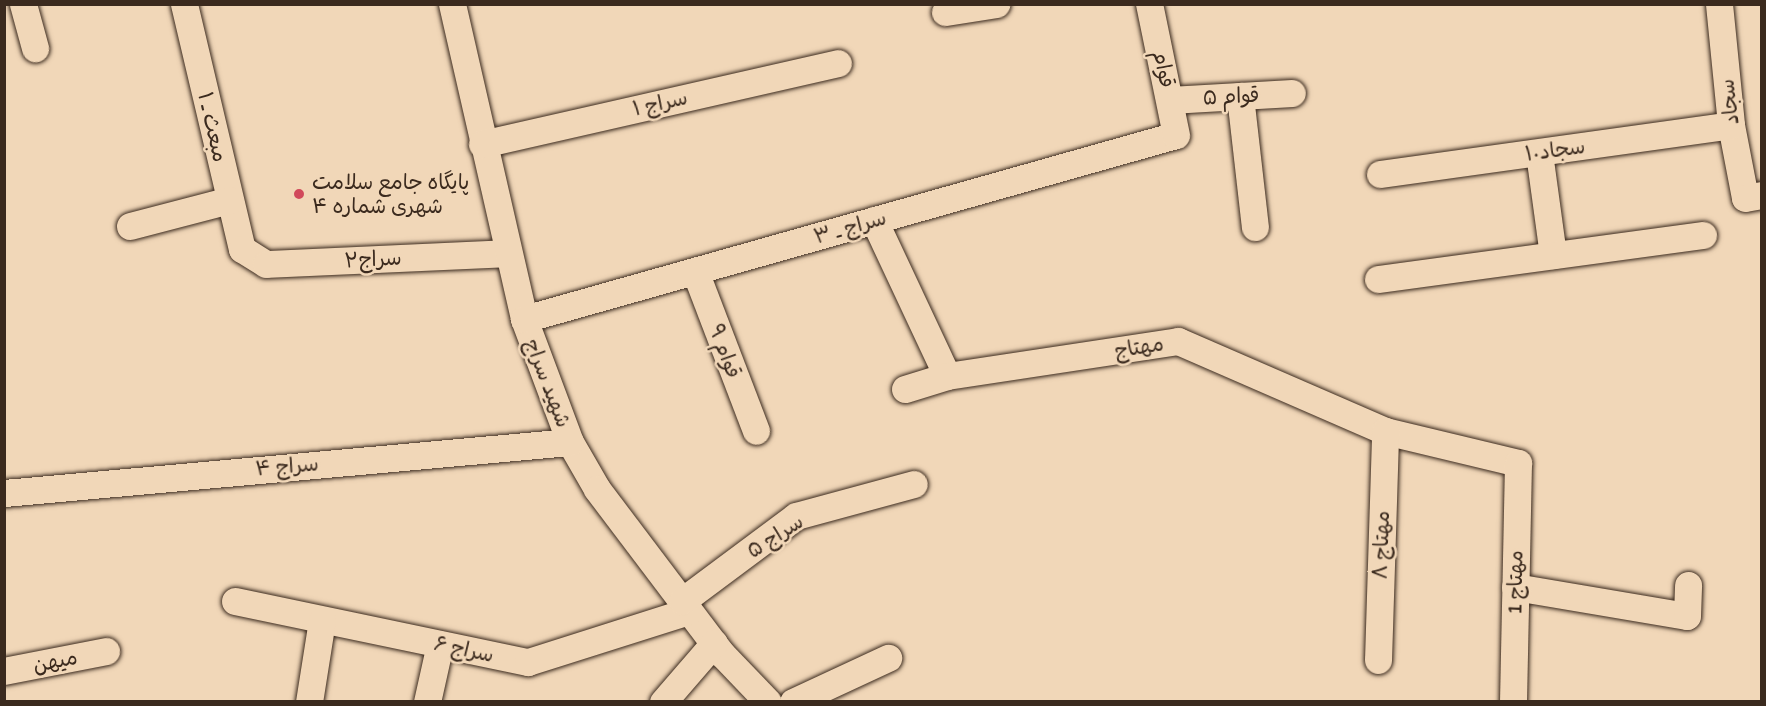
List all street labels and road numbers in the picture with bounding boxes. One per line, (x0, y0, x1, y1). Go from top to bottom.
street label: قوام (1148, 48, 1180, 90)
street label: سجاد (1714, 78, 1744, 126)
street label: قوام ۵ (1202, 82, 1260, 110)
street label: سراج ۱ (630, 84, 690, 122)
street label: مبعث ـ ۱ (193, 89, 233, 165)
street label: سجاد۱۰ (1523, 133, 1587, 167)
street label: سراج ـ ۳ (811, 205, 889, 249)
street label: سراج۲ (344, 245, 402, 273)
street label: قوام ۹ (703, 321, 747, 381)
street label: مهتاج (1113, 331, 1165, 363)
street label: شهید سراج (520, 335, 576, 431)
street label: سراج ۴ (254, 451, 320, 481)
street label: سراج ۵ (742, 508, 808, 564)
street label: مهتاج ۸ (1367, 510, 1395, 580)
street label: مهتاج 1 (1502, 550, 1528, 614)
street label: سراج ۶ (432, 630, 496, 668)
street label: میهن (30, 644, 80, 678)

